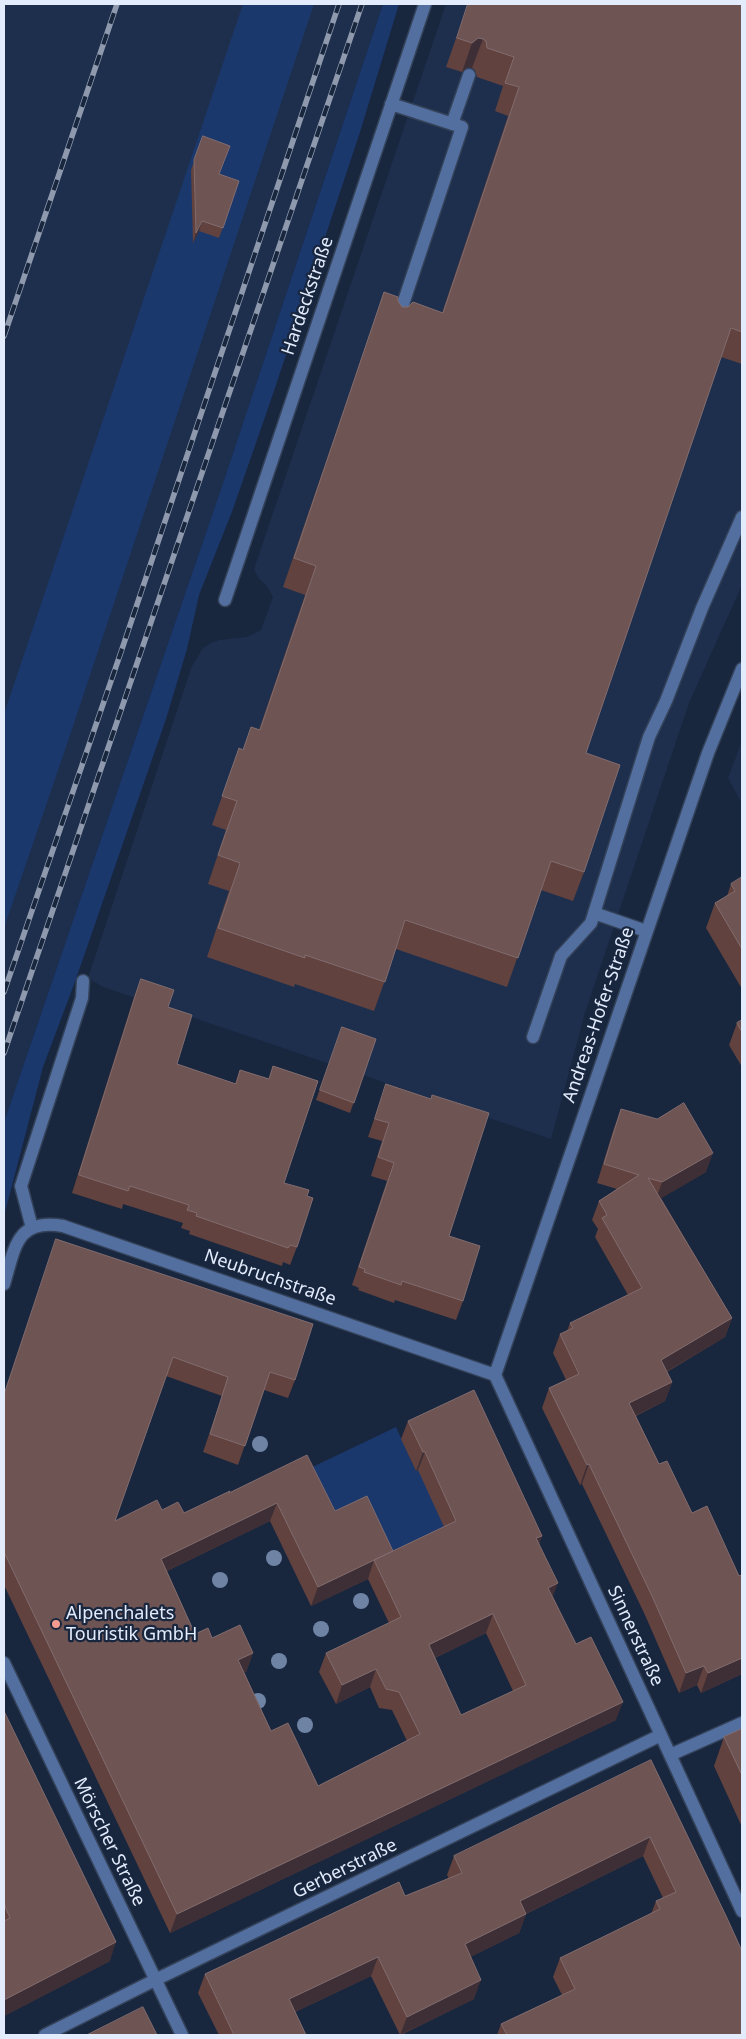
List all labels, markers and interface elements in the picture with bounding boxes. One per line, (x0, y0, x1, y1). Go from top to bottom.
street label: Hardeckstraße (278, 234, 338, 358)
street label: Andreas-Hofer-Straße (559, 924, 639, 1106)
street label: Neubruchstraße (201, 1245, 339, 1311)
street label: Sinnerstraße (602, 1582, 668, 1690)
place label: Alpenchalets Touristik GmbH (66, 1603, 197, 1646)
marker: Alpenchalets Touristik GmbH (50, 1618, 62, 1630)
street label: Mörscher Straße (69, 1774, 149, 1910)
street label: Gerberstraße (289, 1834, 401, 1904)

